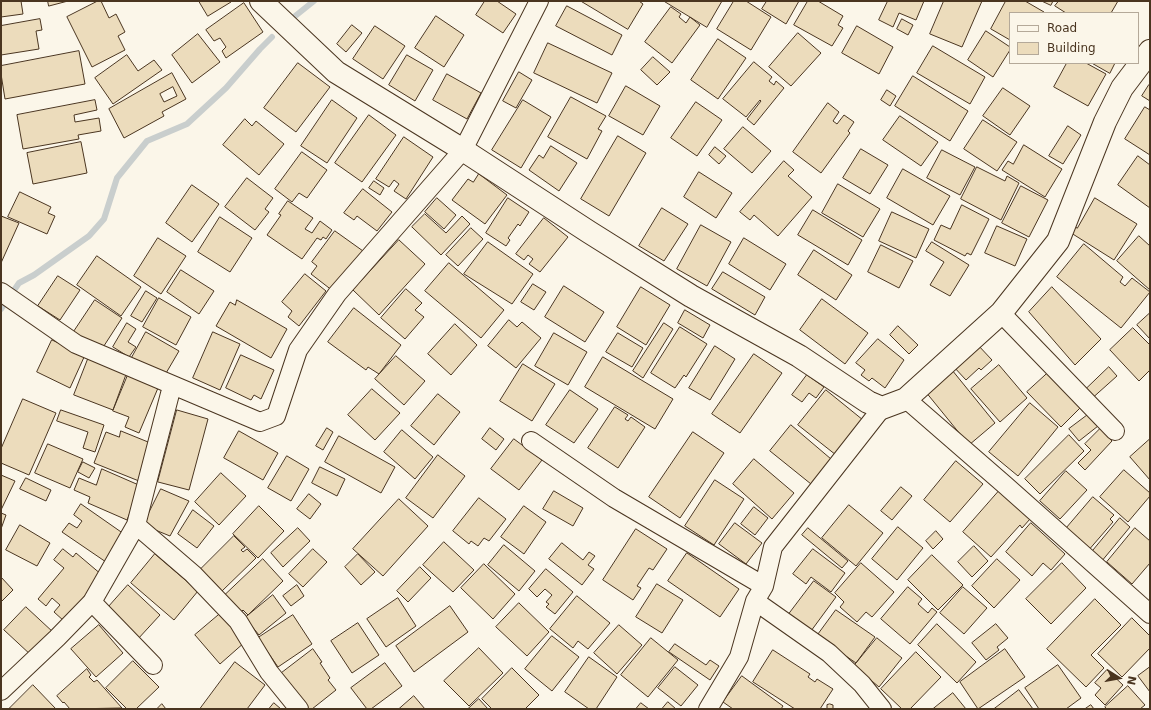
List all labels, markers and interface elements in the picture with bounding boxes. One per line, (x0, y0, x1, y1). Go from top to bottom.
legend (1009, 12, 1139, 64)
text: Road (1047, 21, 1077, 35)
text: Building (1047, 41, 1096, 55)
north arrow (1099, 658, 1139, 698)
text: N (1124, 675, 1139, 686)

